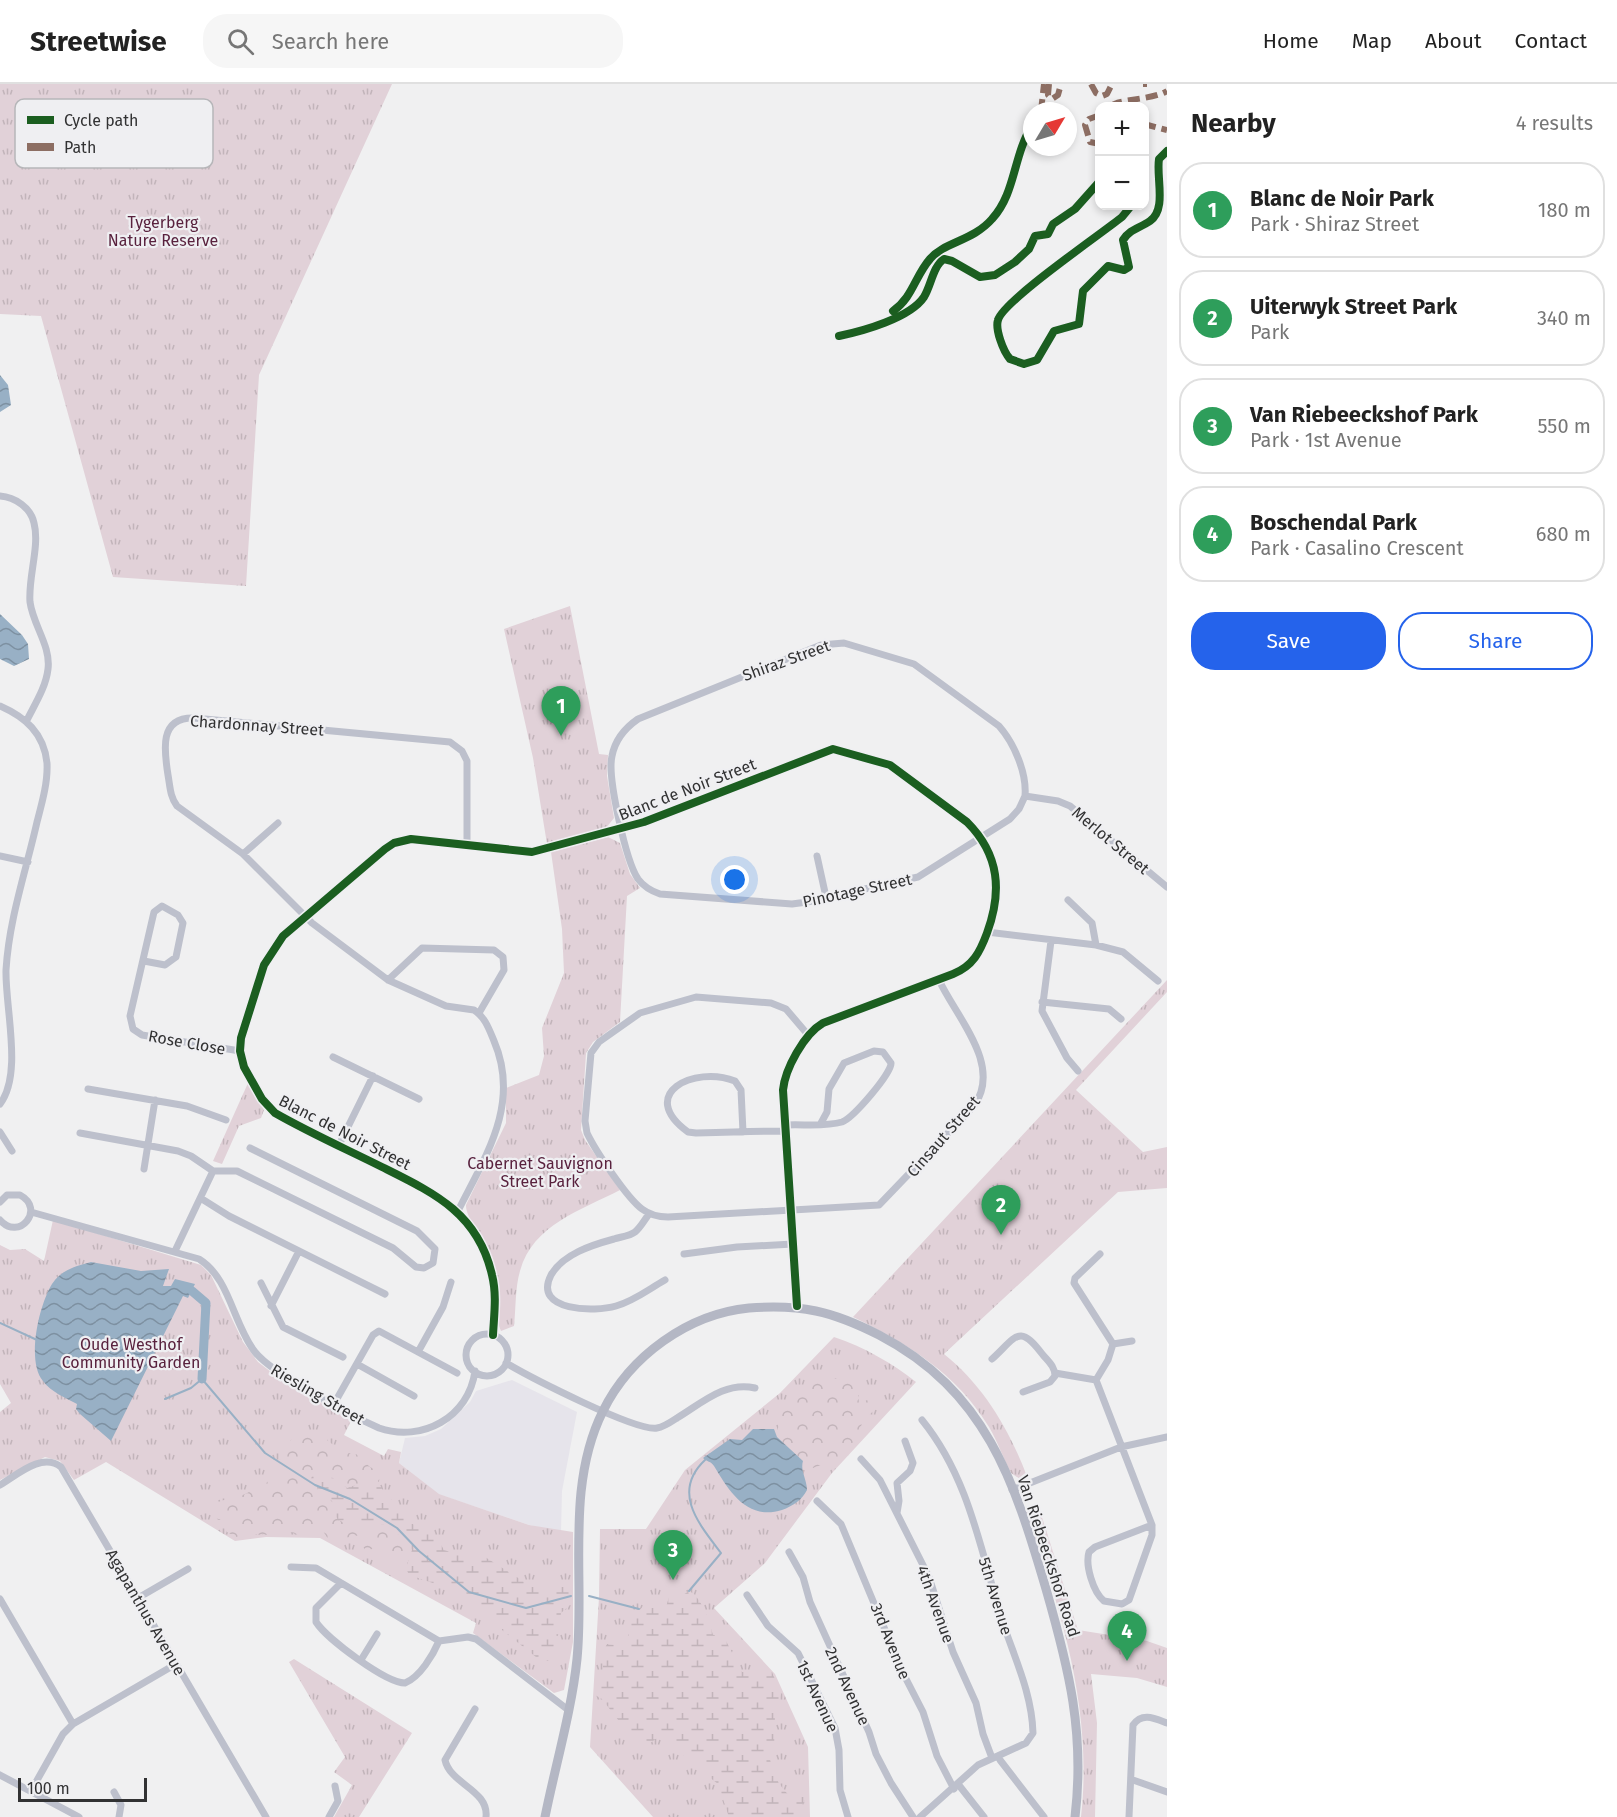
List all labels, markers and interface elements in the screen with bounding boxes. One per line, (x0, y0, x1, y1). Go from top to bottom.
search box (203, 14, 623, 68)
text: Streetwise (30, 25, 167, 58)
icon: search (224, 25, 257, 58)
text: Search here (272, 28, 389, 55)
text: Home (1263, 28, 1319, 54)
text: Map (1352, 28, 1392, 54)
text: About (1425, 28, 1482, 54)
text: Contact (1515, 28, 1587, 54)
legend (15, 99, 213, 168)
north arrow (1023, 102, 1077, 156)
map controls (1095, 102, 1149, 210)
button: + (1095, 102, 1149, 156)
text: Nearby (1191, 108, 1276, 139)
text: Cycle path (64, 111, 138, 130)
text: 4 results (1516, 111, 1593, 135)
text: Path (64, 138, 96, 157)
button: − (1095, 156, 1149, 210)
text: Blanc de Noir Park (1250, 185, 1434, 212)
text: 1 (1208, 198, 1217, 222)
text: 180 m (1538, 198, 1591, 222)
text: Park · Shiraz Street (1250, 212, 1419, 236)
park label: Tygerberg Nature Reserve (108, 213, 218, 250)
text: Uiterwyk Street Park (1250, 293, 1457, 320)
text: 2 (1207, 306, 1218, 330)
text: 340 m (1537, 306, 1591, 330)
text: Park (1250, 320, 1289, 344)
text: Van Riebeeckshof Park (1250, 401, 1478, 428)
text: 3 (1207, 414, 1218, 438)
text: 550 m (1537, 414, 1591, 438)
text: Park · 1st Avenue (1250, 428, 1402, 452)
text: Boschendal Park (1250, 509, 1417, 536)
text: 4 (1207, 522, 1218, 546)
text: 680 m (1536, 522, 1591, 546)
text: Park · Casalino Crescent (1250, 536, 1464, 560)
button: Save (1191, 612, 1386, 670)
button: Share (1398, 612, 1593, 670)
street label: Shiraz Street (740, 636, 833, 685)
pin: 1 (542, 686, 580, 736)
street label: Chardonnay Street (189, 711, 325, 740)
street label: Blanc de Noir Street (616, 754, 759, 824)
street label: Merlot Street (1068, 803, 1153, 878)
your location (720, 865, 749, 894)
street label: Pinotage Street (801, 870, 914, 911)
street label: Rose Close (147, 1026, 227, 1059)
street label: Blanc de Noir Street (276, 1091, 414, 1174)
street label: Cinsaut Street (903, 1092, 984, 1181)
park label: Cabernet Sauvignon Street Park (467, 1154, 613, 1191)
pin: 2 (982, 1186, 1020, 1235)
park label: Oude Westhof Community Garden (62, 1335, 200, 1372)
street label: Riesling Street (268, 1360, 368, 1429)
street label: Van Riebeeckshof Road (1013, 1473, 1084, 1639)
pin: 3 (654, 1530, 692, 1580)
street label: Agapanthus Avenue (102, 1546, 189, 1679)
street label: 5th Avenue (975, 1555, 1016, 1637)
street label: 4th Avenue (913, 1563, 958, 1645)
street label: 3rd Avenue (867, 1600, 914, 1682)
pin: 4 (1108, 1612, 1146, 1661)
street label: 2nd Avenue (821, 1644, 874, 1728)
street label: 1st Avenue (793, 1657, 843, 1735)
scale bar (18, 1775, 147, 1802)
text: 100 m (27, 1779, 70, 1798)

